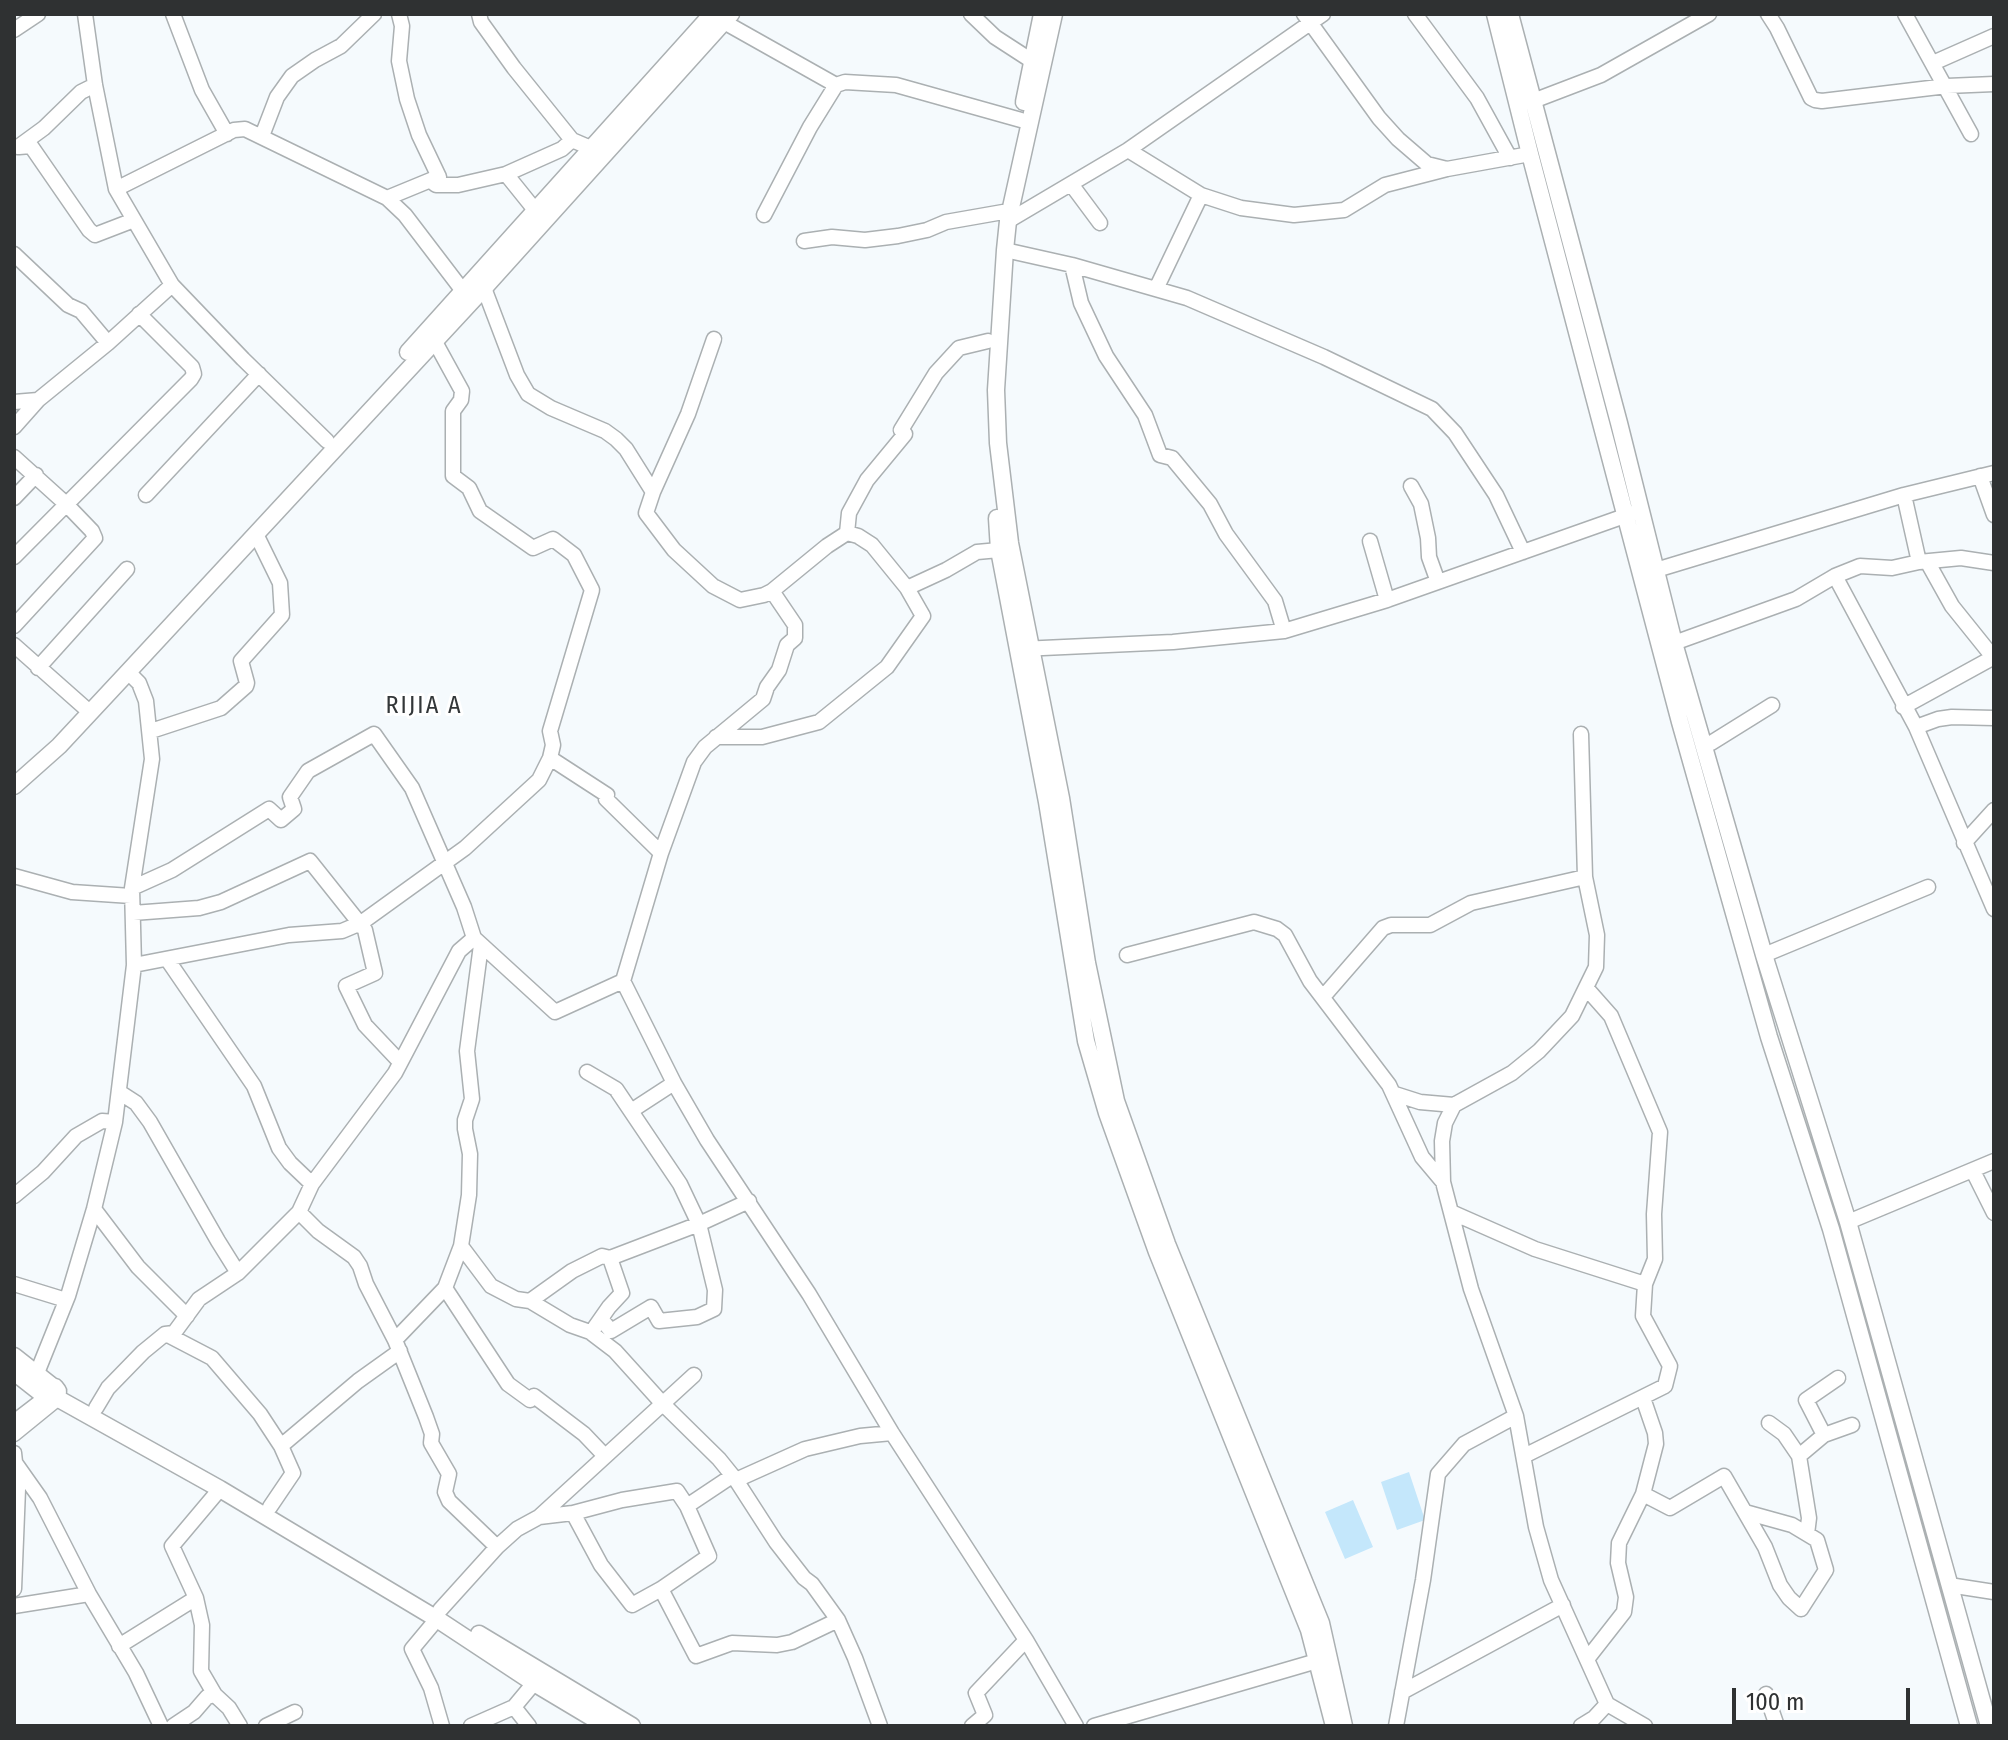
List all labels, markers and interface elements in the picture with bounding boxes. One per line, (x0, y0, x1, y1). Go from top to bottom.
district label: RIJIA A (385, 692, 463, 720)
scale bar (1736, 1672, 1914, 1722)
text: 100 m (1746, 1688, 1804, 1716)

